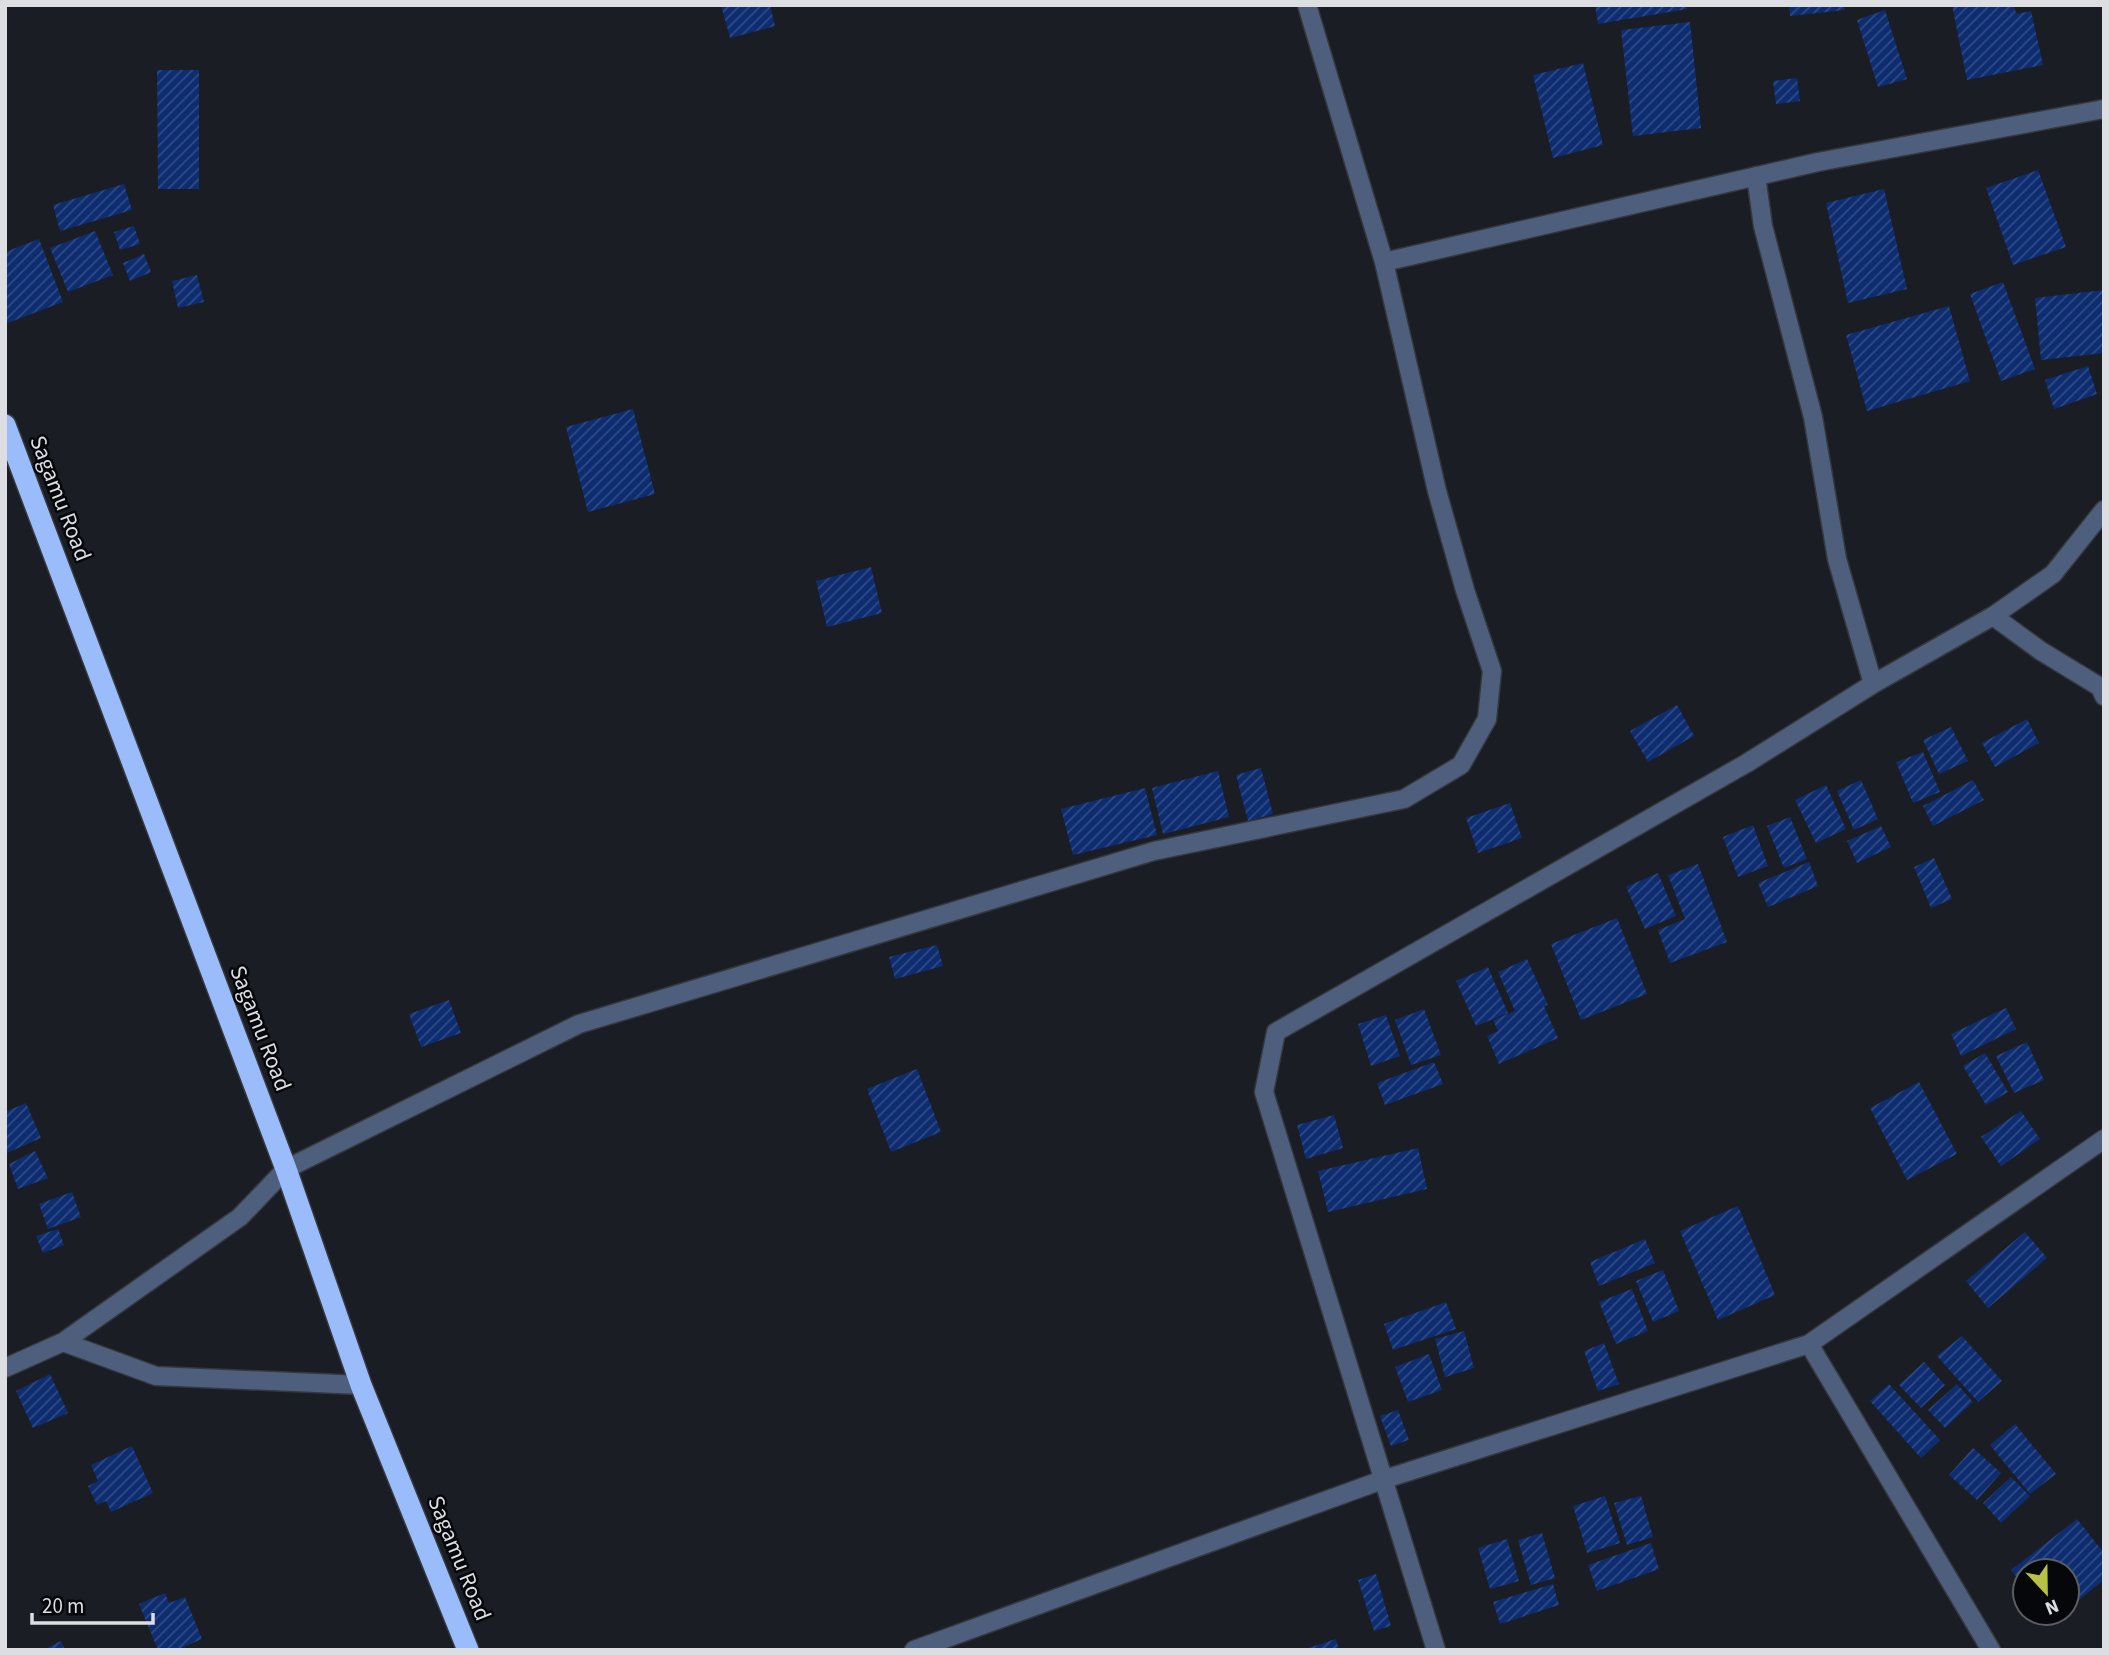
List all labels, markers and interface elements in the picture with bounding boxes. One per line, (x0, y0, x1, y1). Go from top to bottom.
street label: Sagamu Road (21, 431, 100, 566)
street label: Sagamu Road (221, 961, 300, 1096)
street label: Sagamu Road (419, 1491, 500, 1626)
north arrow (2011, 1557, 2081, 1627)
scale bar (32, 1582, 152, 1626)
text: 20 m (42, 1591, 84, 1621)
text: N (2041, 1591, 2063, 1621)

